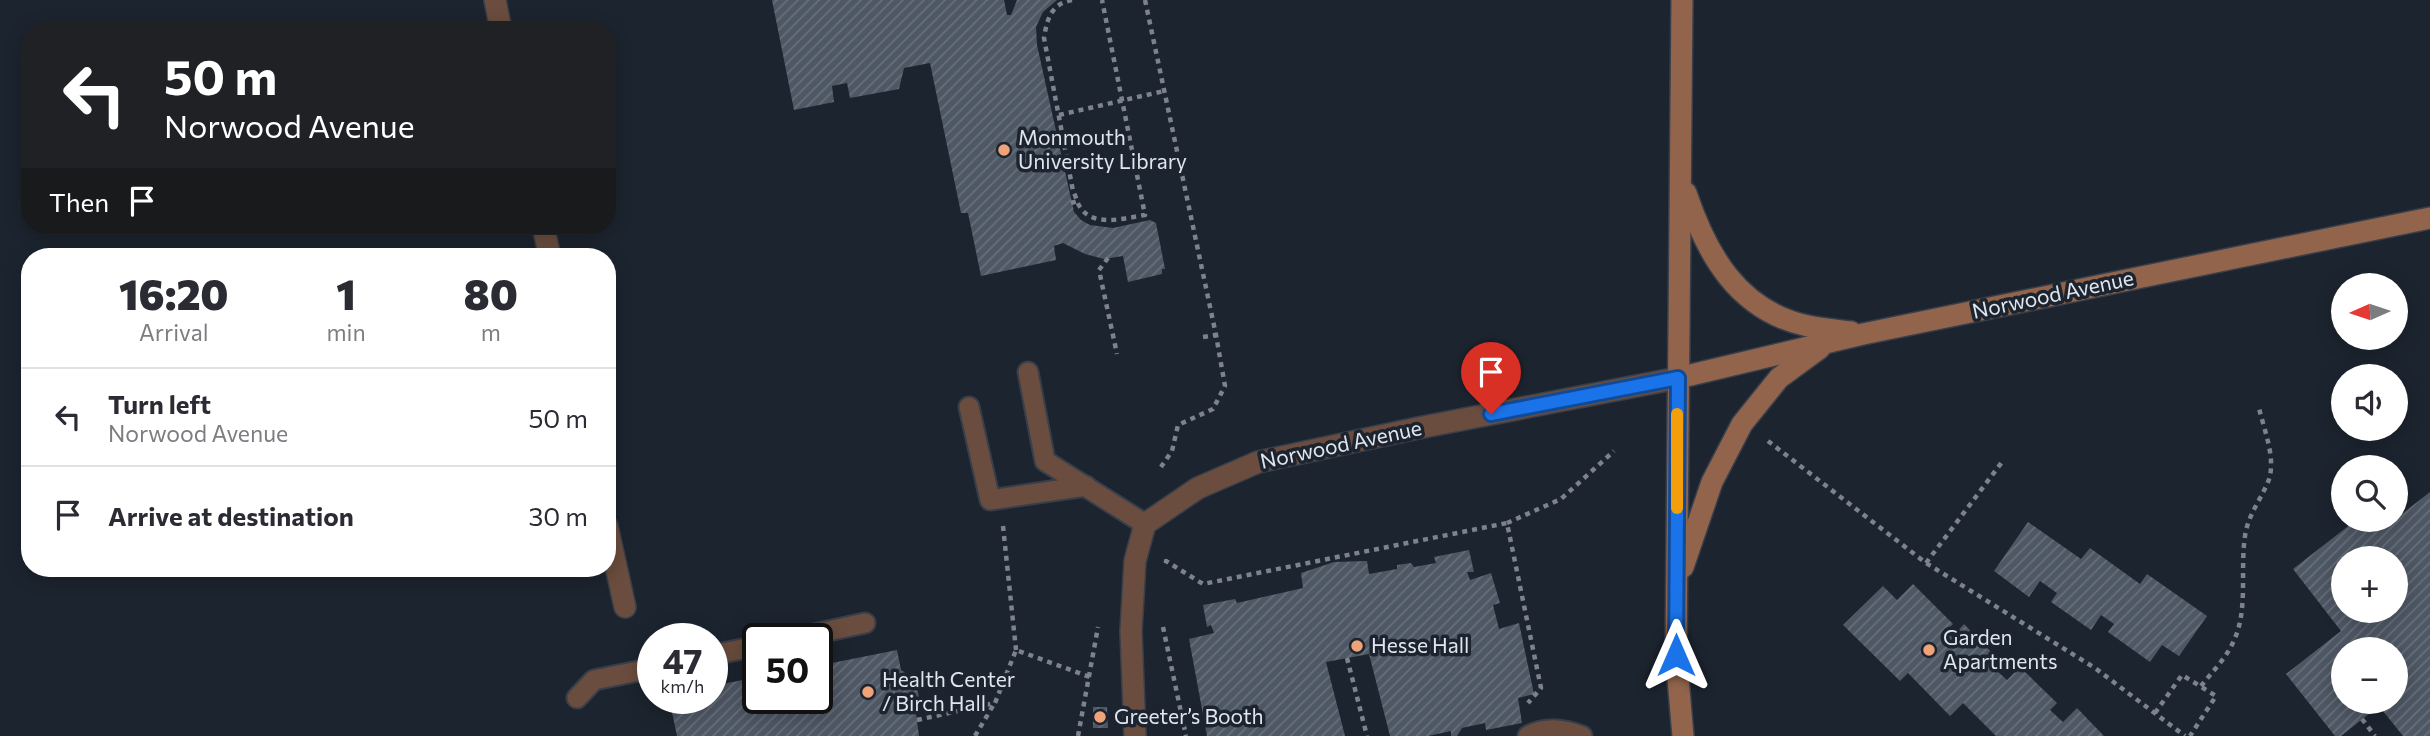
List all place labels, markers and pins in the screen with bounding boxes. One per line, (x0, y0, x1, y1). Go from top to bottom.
place label: Monmouth University Library (1018, 124, 1187, 173)
marker: Monmouth University Library (996, 142, 1012, 158)
pin (1461, 342, 1521, 414)
place label: Garden Apartments (1943, 624, 2058, 673)
place label: Hesse Hall (1371, 632, 1469, 657)
marker: Hesse Hall (1349, 638, 1365, 654)
marker: Garden Apartments (1921, 642, 1937, 658)
place label: Health Center / Birch Hall (882, 666, 1015, 715)
marker: Health Center / Birch Hall (860, 684, 876, 700)
place label: Greeter’s Booth (1114, 703, 1264, 728)
marker: Greeter’s Booth (1092, 709, 1108, 725)

